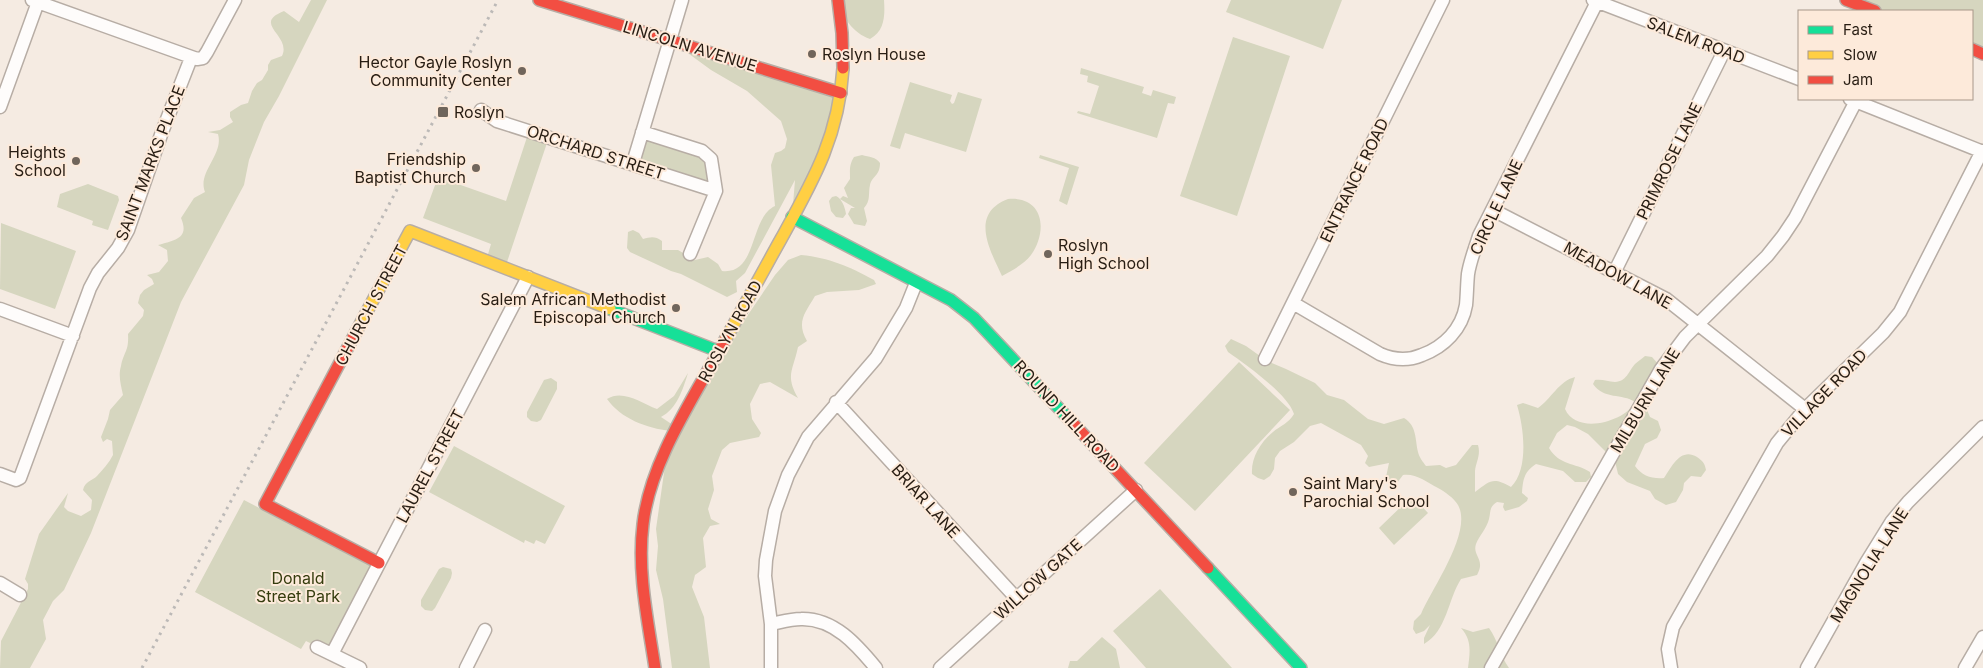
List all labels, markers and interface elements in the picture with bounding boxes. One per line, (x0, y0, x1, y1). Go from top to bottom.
legend (1798, 10, 1973, 100)
street label: SALEM ROAD (1644, 12, 1748, 68)
street label: LINCOLN AVENUE (621, 16, 759, 76)
text: Fast (1843, 20, 1873, 39)
place label: Roslyn House (822, 44, 926, 64)
text: Slow (1843, 45, 1877, 64)
marker: Roslyn House (806, 48, 818, 60)
place label: Hector Gayle Roslyn Community Center (358, 52, 512, 90)
marker: Hector Gayle Roslyn Community Center (516, 65, 528, 77)
text: Jam (1843, 70, 1873, 89)
street label: SAINT MARKS PLACE (111, 83, 189, 243)
street label: PRIMROSE LANE (1632, 99, 1706, 223)
place label: Roslyn (454, 102, 505, 122)
marker: Roslyn (436, 105, 450, 119)
street label: ENTRANCE ROAD (1315, 115, 1393, 245)
street label: ORCHARD STREET (524, 120, 668, 184)
place label: Heights School (8, 142, 66, 180)
place label: Friendship Baptist Church (354, 149, 466, 187)
marker: Heights School (70, 155, 82, 167)
street label: CIRCLE LANE (1465, 156, 1527, 258)
marker: Friendship Baptist Church (470, 162, 482, 174)
place label: Roslyn High School (1058, 235, 1149, 273)
street label: MEADOW LANE (1560, 237, 1676, 313)
street label: CHURCH STREET (331, 241, 411, 369)
marker: Roslyn High School (1042, 248, 1054, 260)
street label: ROSLYN ROAD (694, 277, 766, 385)
place label: Salem African Methodist Episcopal Church (480, 289, 666, 327)
marker: Salem African Methodist Episcopal Church (670, 302, 682, 314)
street label: MILBURN LANE (1606, 344, 1684, 456)
street label: VILLAGE ROAD (1777, 345, 1871, 441)
street label: ROUND HILL ROAD (1010, 356, 1124, 476)
street label: LAUREL STREET (392, 406, 468, 526)
street label: BRIAR LANE (888, 460, 964, 542)
place label: Saint Mary's Parochial School (1303, 473, 1429, 511)
marker: Saint Mary's Parochial School (1287, 486, 1299, 498)
street label: MAGNOLIA LANE (1826, 504, 1912, 626)
street label: WILLOW GATE (990, 534, 1086, 624)
park label: Donald Street Park (256, 568, 340, 606)

